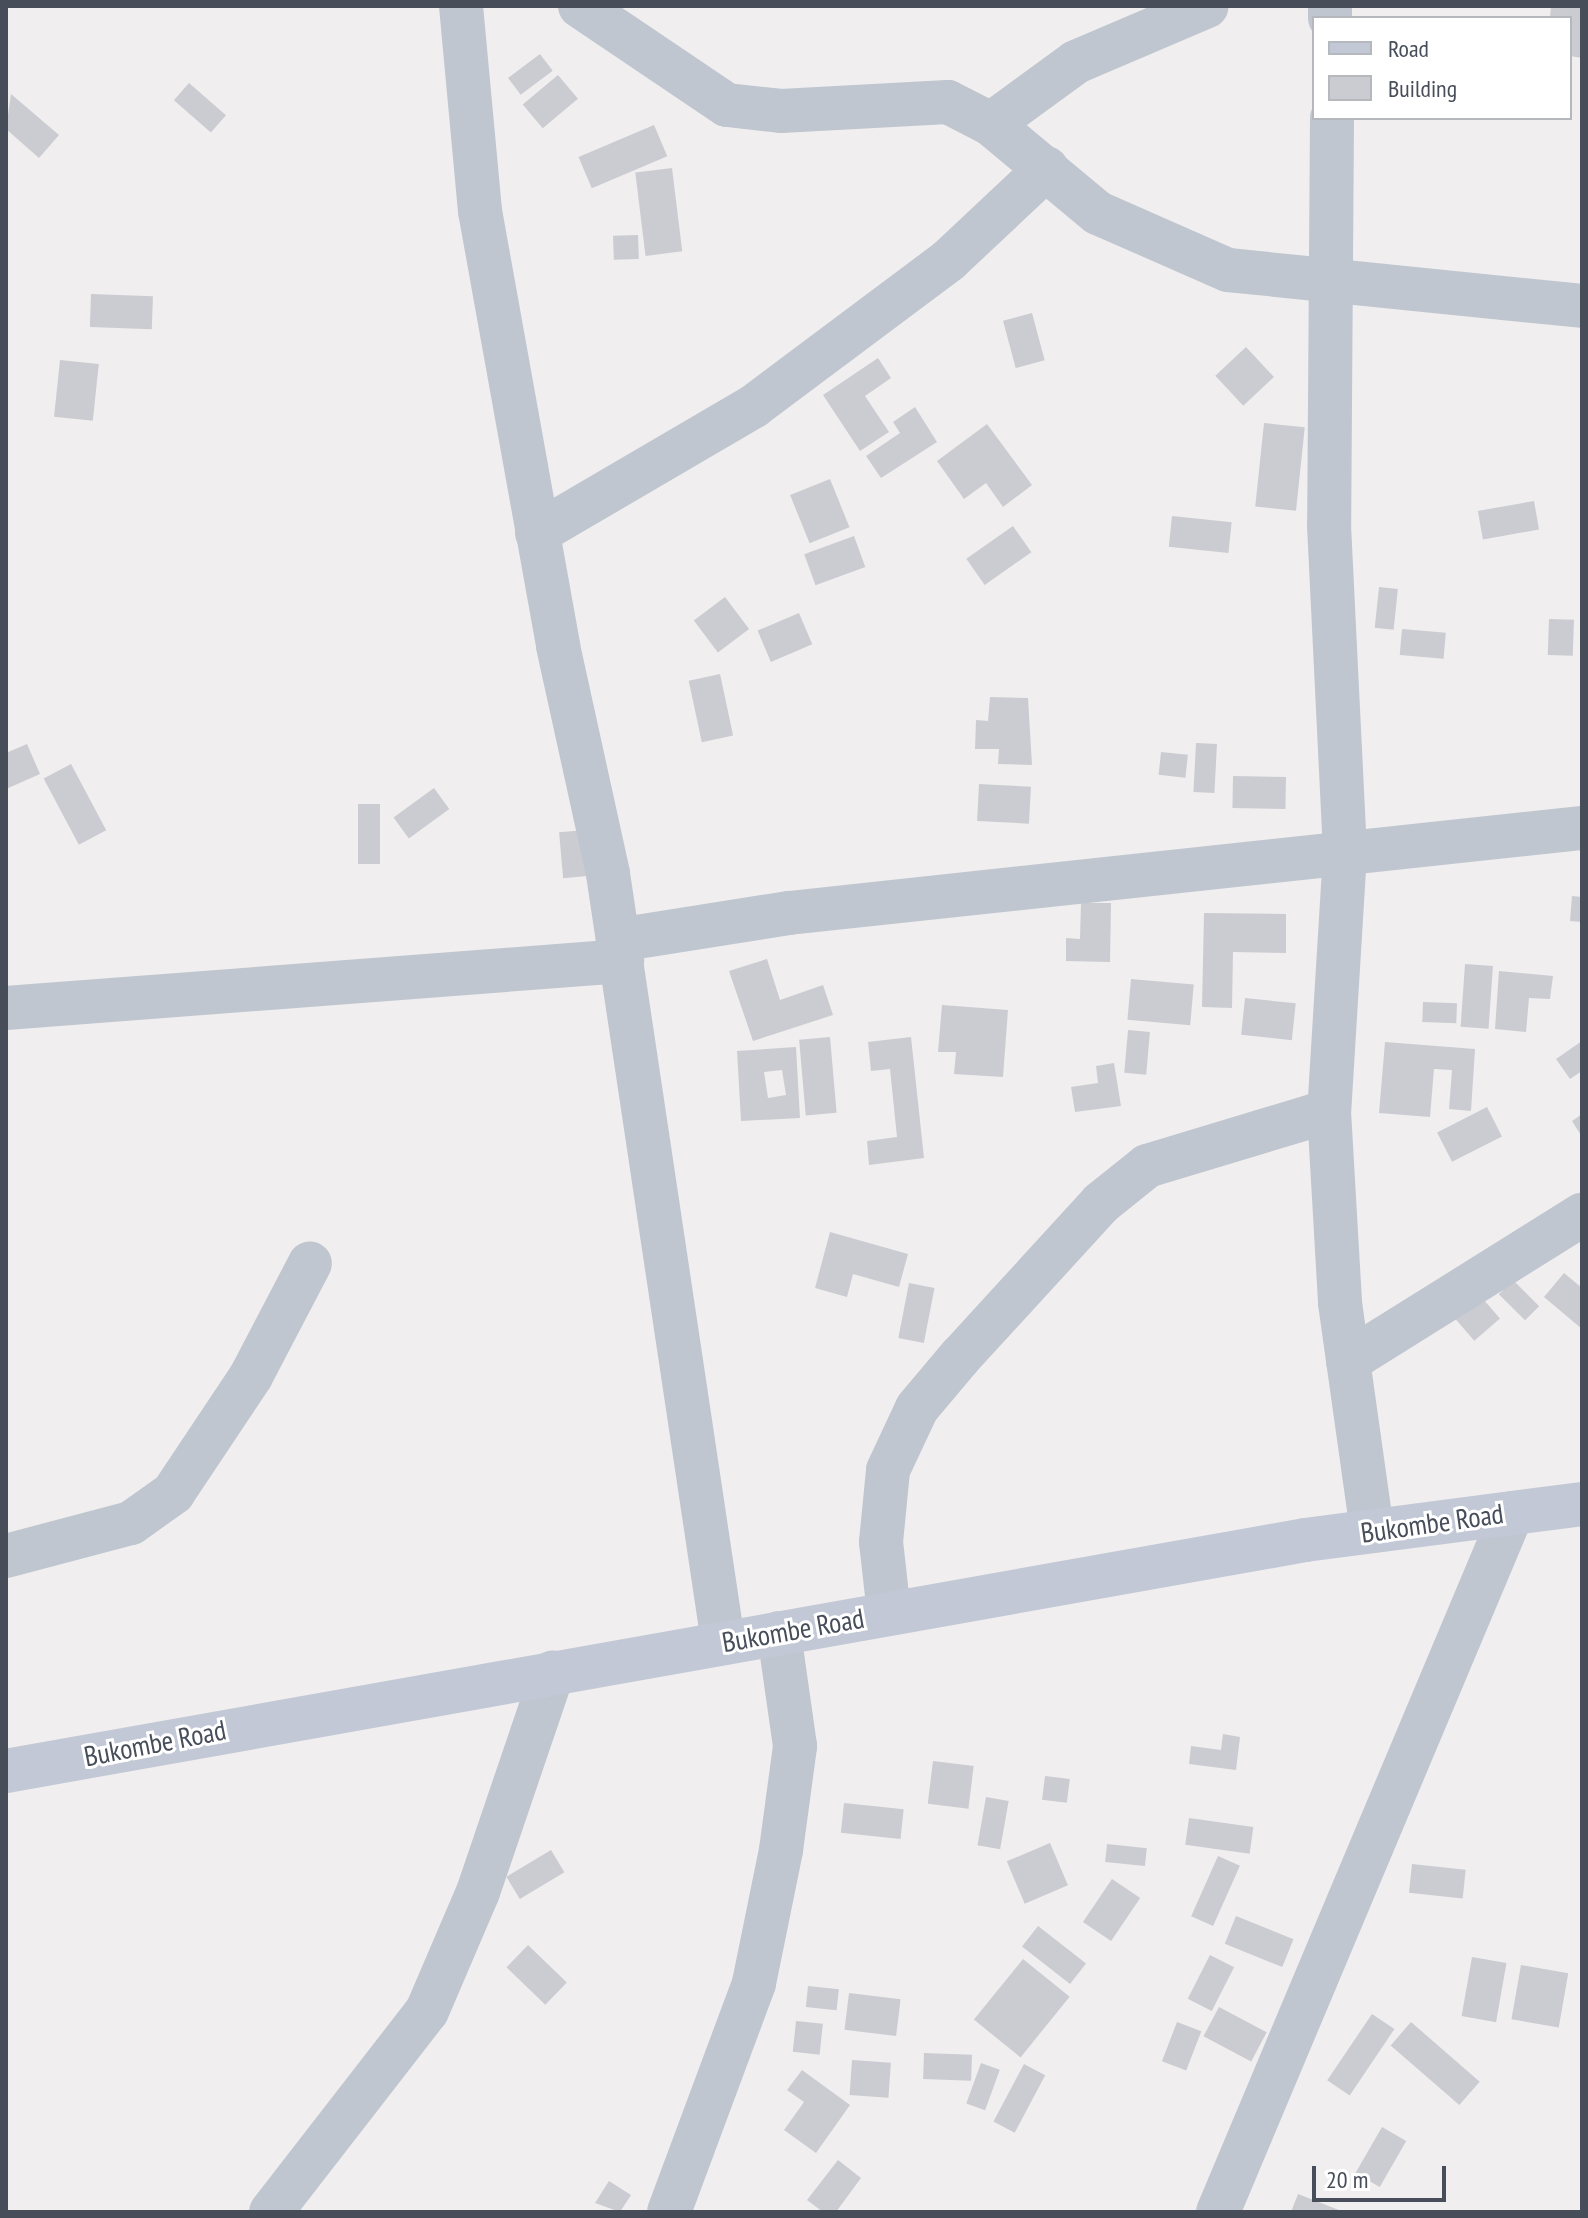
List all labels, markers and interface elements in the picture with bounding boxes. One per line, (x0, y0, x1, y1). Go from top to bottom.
legend (1312, 16, 1572, 120)
text: Road (1388, 33, 1429, 64)
text: Building (1388, 73, 1457, 104)
street label: Bukombe Road (1359, 1496, 1505, 1550)
street label: Bukombe Road (719, 1601, 867, 1659)
street label: Bukombe Road (81, 1713, 229, 1773)
scale bar (1316, 2150, 1450, 2200)
text: 20 m (1326, 2164, 1368, 2195)

